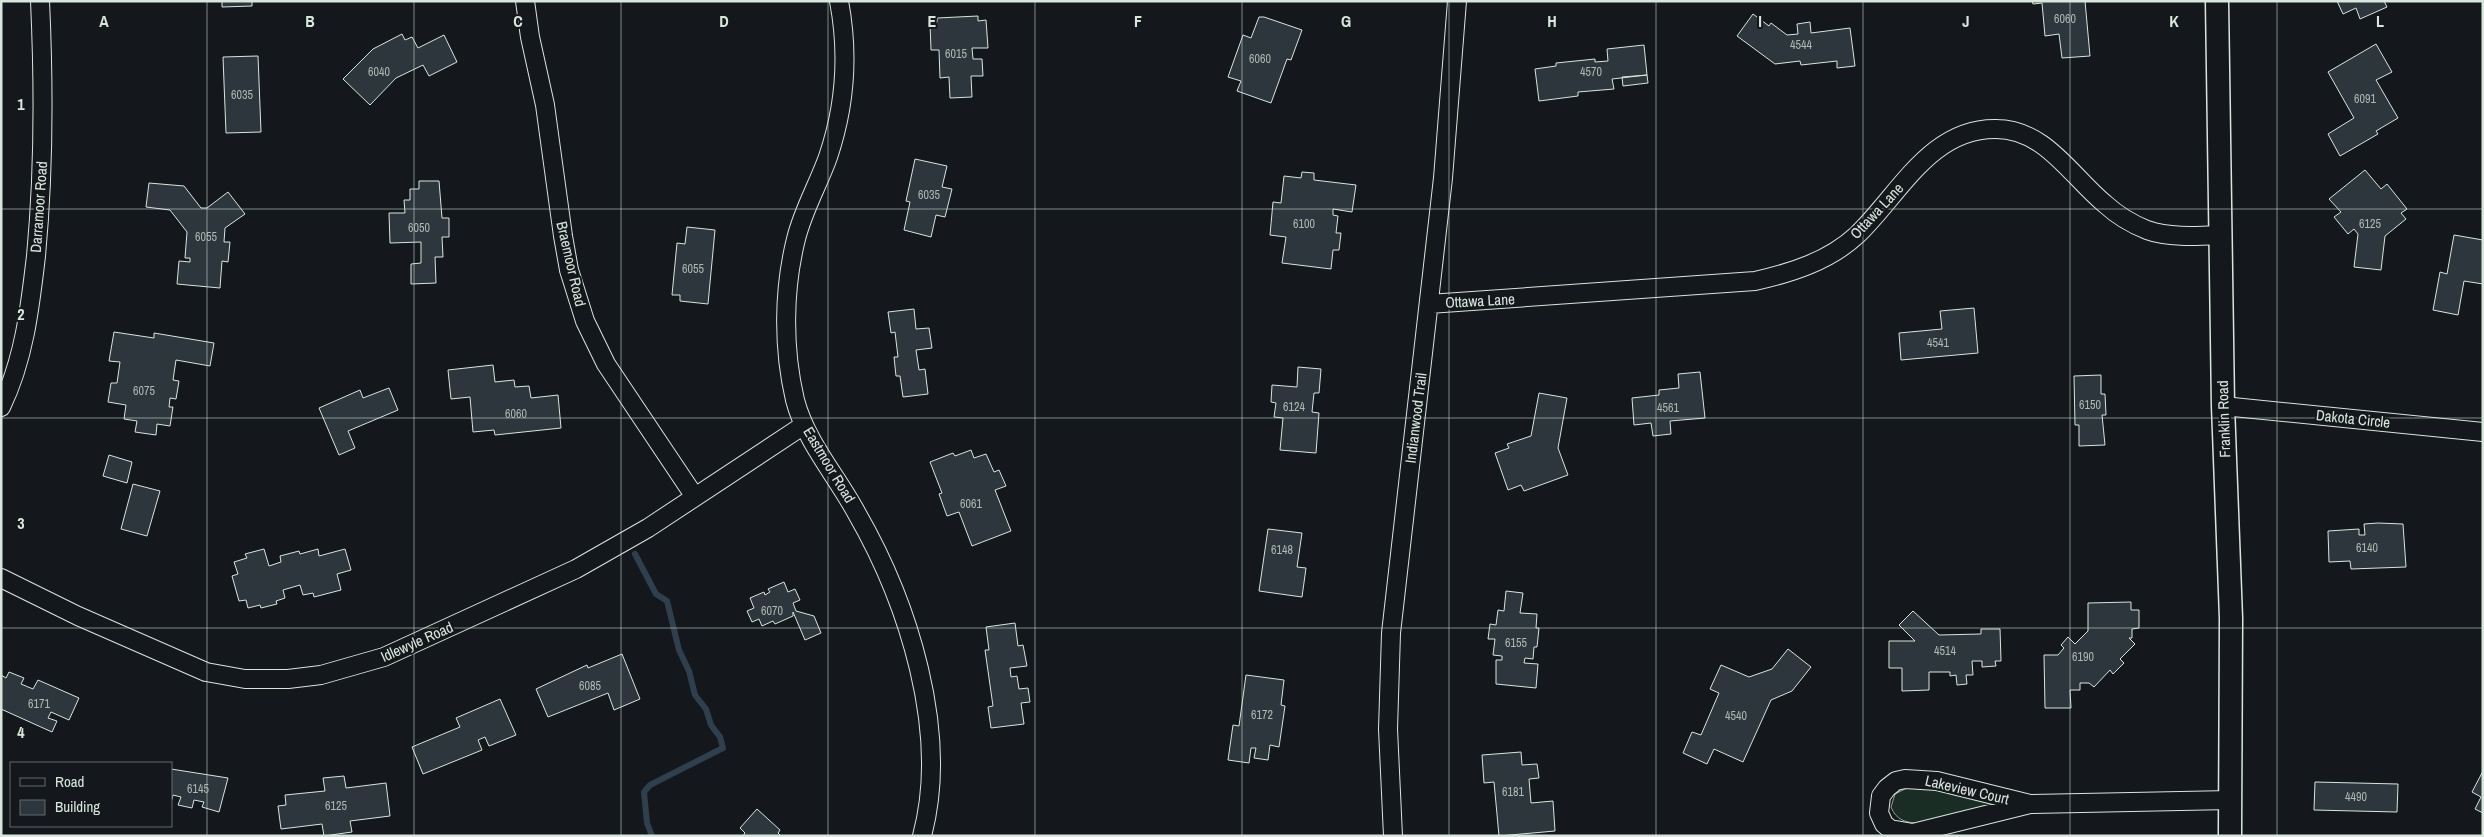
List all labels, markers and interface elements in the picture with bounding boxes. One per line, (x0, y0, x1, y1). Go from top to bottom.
text: A (99, 10, 109, 32)
text: B (305, 10, 315, 32)
text: C (513, 10, 523, 32)
text: D (719, 10, 729, 32)
text: E (928, 10, 937, 32)
text: F (1134, 10, 1142, 32)
text: G (1341, 10, 1351, 32)
text: H (1547, 10, 1557, 32)
text: I (1758, 10, 1762, 32)
text: J (1962, 10, 1970, 32)
text: K (2169, 10, 2179, 32)
text: L (2376, 10, 2384, 32)
house number: 6060 (2054, 11, 2076, 27)
house number: 4544 (1790, 37, 1812, 53)
house number: 6015 (945, 46, 967, 62)
house number: 6060 (1249, 51, 1271, 67)
house number: 6040 (368, 64, 390, 80)
house number: 4570 (1580, 64, 1602, 80)
house number: 6035 (231, 87, 253, 103)
house number: 6091 (2354, 91, 2376, 107)
text: 1 (17, 93, 25, 115)
street label: Darramoor Road (25, 161, 52, 253)
street label: Ottawa Lane (1845, 178, 1908, 243)
house number: 6035 (918, 187, 940, 203)
house number: 6100 (1293, 216, 1315, 232)
house number: 6125 (2359, 216, 2381, 232)
street label: Braemoor Road (551, 219, 591, 309)
house number: 6050 (408, 220, 430, 236)
house number: 6055 (195, 229, 217, 245)
house number: 6055 (682, 261, 704, 277)
street label: Ottawa Lane (1445, 288, 1516, 313)
text: 2 (17, 303, 25, 325)
house number: 4541 (1927, 335, 1949, 351)
street label: Indianwood Trail (1400, 372, 1431, 464)
street label: Franklin Road (2212, 380, 2235, 458)
house number: 6075 (133, 383, 155, 399)
house number: 6150 (2079, 397, 2101, 413)
house number: 6124 (1283, 399, 1305, 415)
house number: 4561 (1657, 400, 1679, 416)
street label: Dakota Circle (2315, 404, 2391, 433)
house number: 6060 (505, 406, 527, 422)
street label: Eastmoor Road (798, 423, 860, 507)
house number: 6061 (960, 496, 982, 512)
text: 3 (17, 512, 25, 534)
house number: 6140 (2356, 540, 2378, 556)
house number: 6148 (1271, 542, 1293, 558)
house number: 6070 (761, 603, 783, 619)
street label: Idlewyle Road (377, 616, 456, 667)
house number: 6155 (1505, 635, 1527, 651)
house number: 4514 (1934, 643, 1956, 659)
house number: 6190 (2072, 649, 2094, 665)
house number: 6085 (579, 678, 601, 694)
house number: 6171 (28, 696, 50, 712)
house number: 6172 (1251, 707, 1273, 723)
house number: 4540 (1725, 708, 1747, 724)
text: 4 (17, 721, 25, 743)
legend (10, 762, 172, 827)
street label: Lakeview Court (1923, 770, 2012, 809)
text: Road (55, 771, 84, 792)
house number: 6145 (187, 781, 209, 797)
house number: 6181 (1502, 784, 1524, 800)
house number: 4490 (2345, 789, 2367, 805)
text: Building (55, 796, 100, 817)
house number: 6125 (325, 798, 347, 814)

